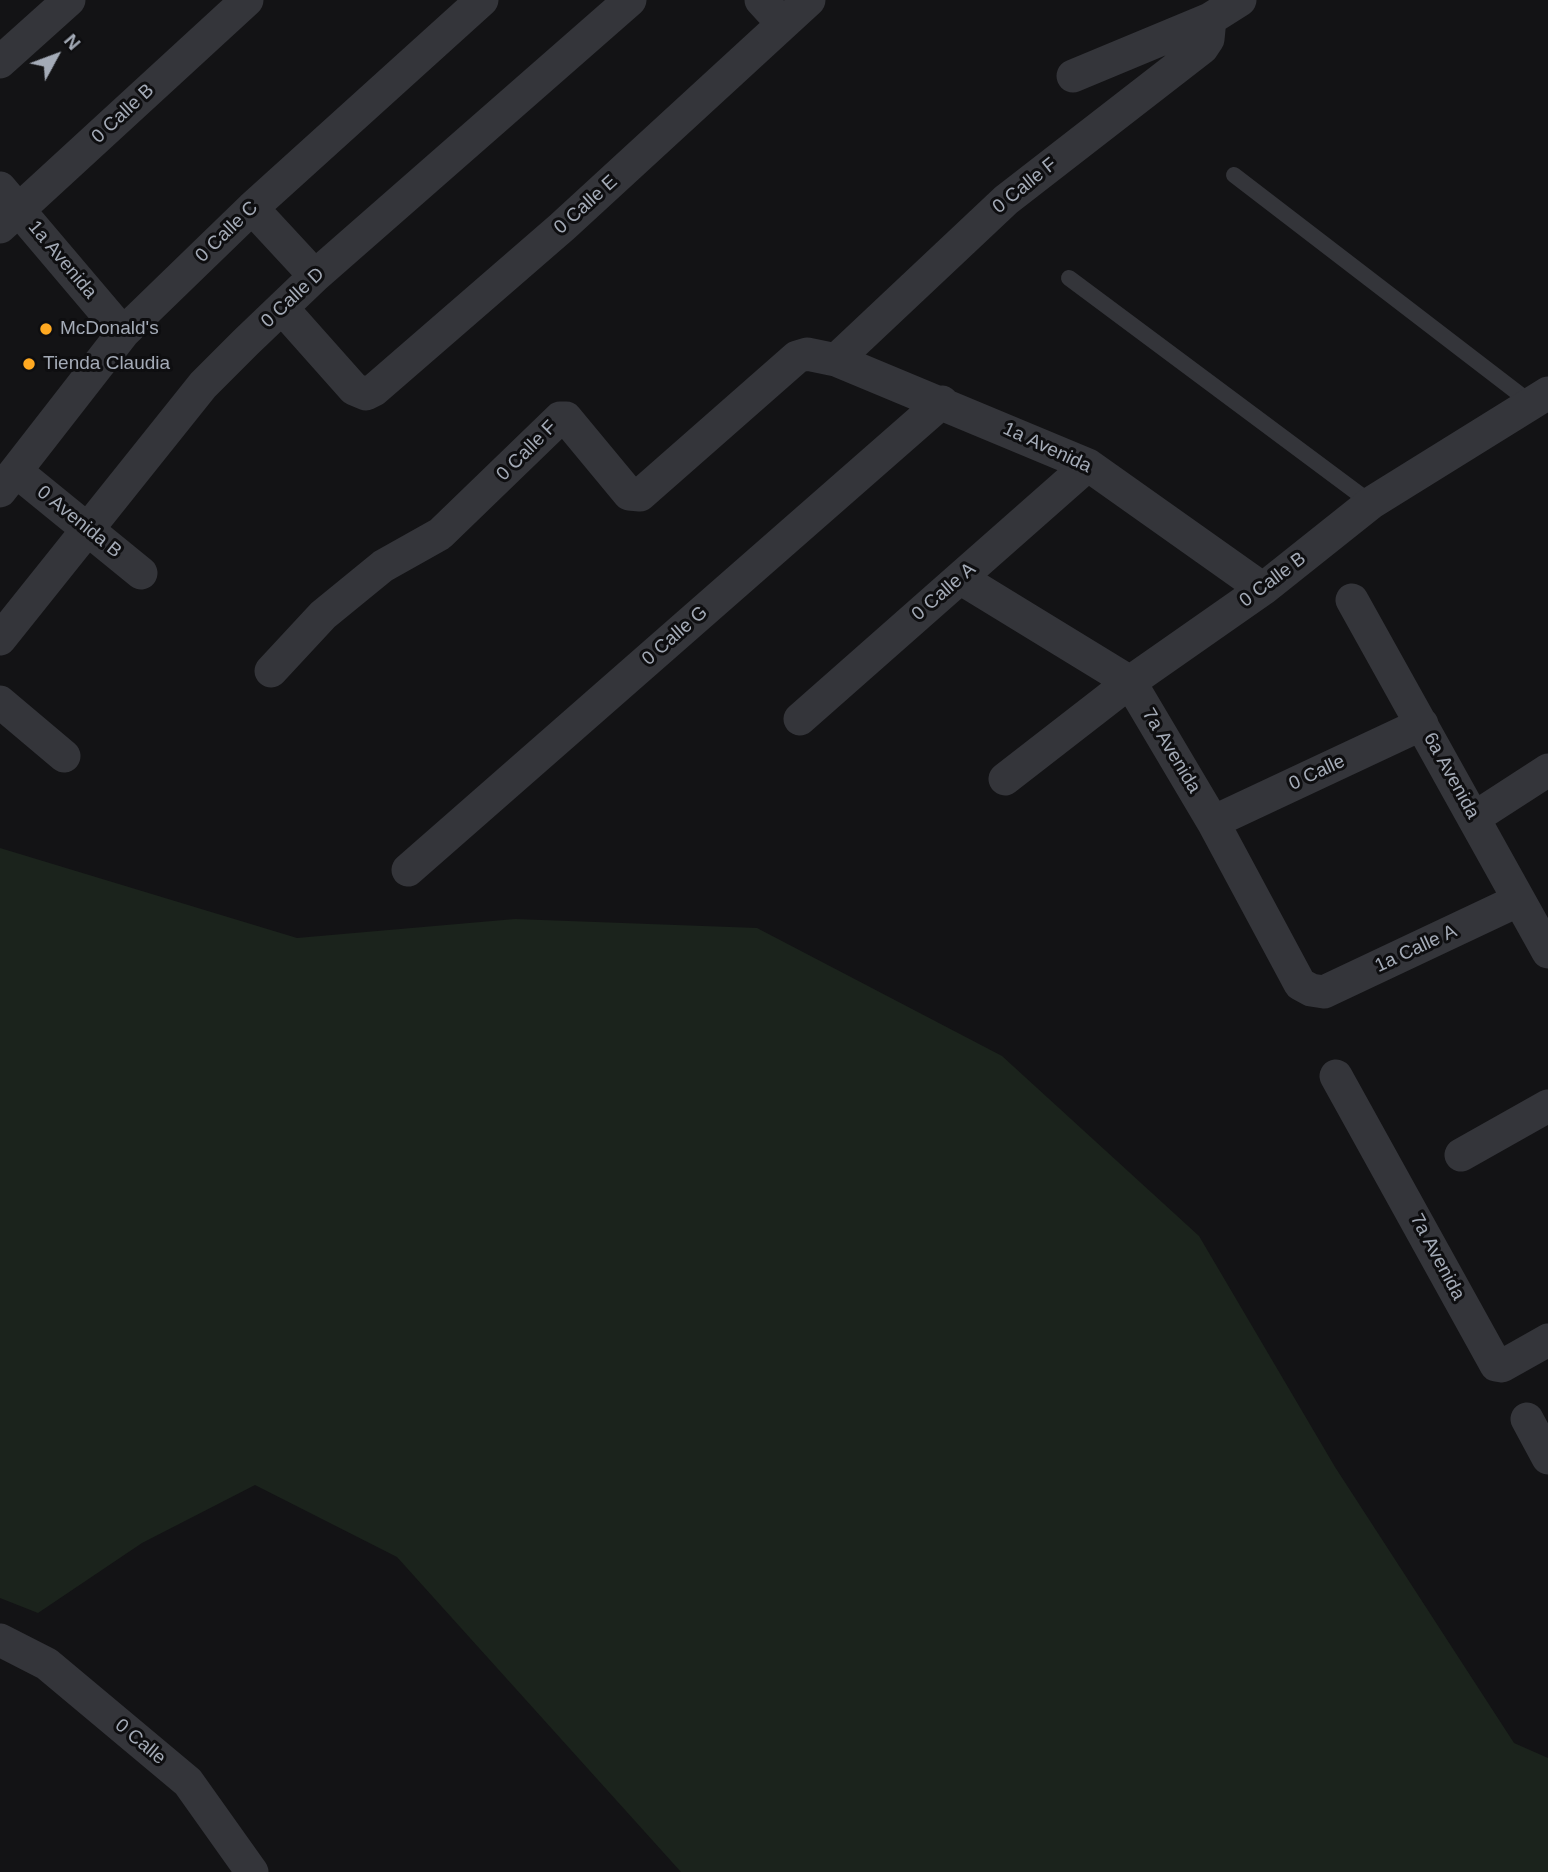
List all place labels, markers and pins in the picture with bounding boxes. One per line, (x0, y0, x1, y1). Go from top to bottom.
place label: McDonald's (60, 318, 159, 340)
marker: McDonald's (38, 321, 54, 337)
place label: Tienda Claudia (43, 353, 170, 375)
marker: Tienda Claudia (21, 356, 37, 372)

